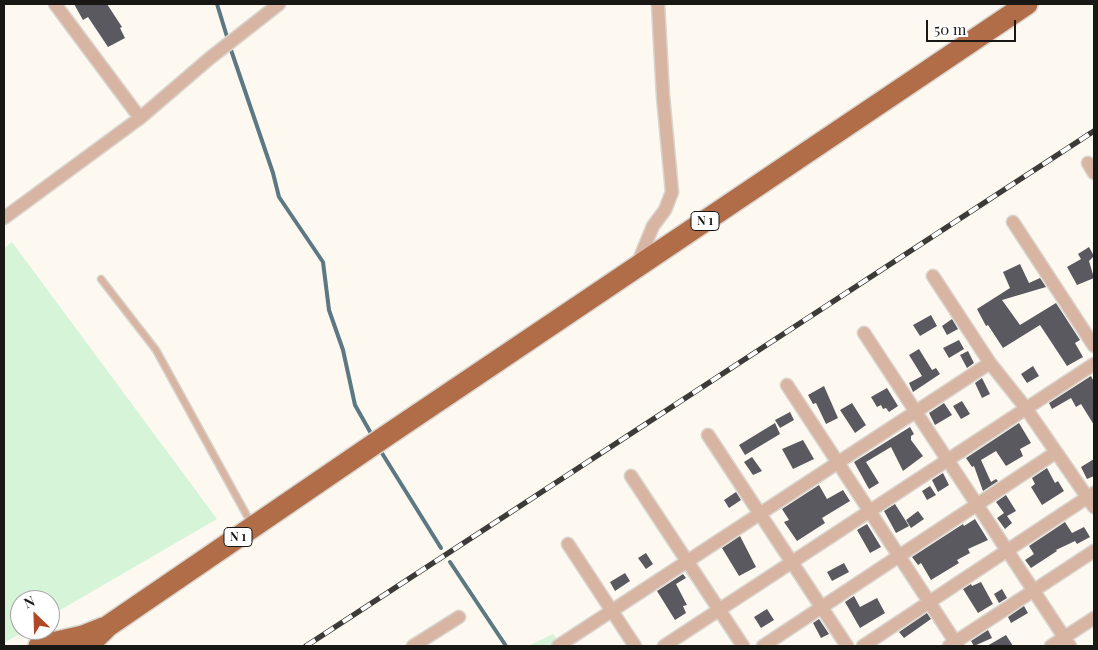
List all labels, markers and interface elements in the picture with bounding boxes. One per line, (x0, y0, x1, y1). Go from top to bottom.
scale bar (928, 10, 1018, 42)
text: 50 m (934, 19, 966, 39)
road number: N 1 (691, 212, 719, 230)
road number: N 1 (224, 528, 252, 546)
north arrow (10, 590, 60, 640)
text: N (21, 591, 38, 612)

